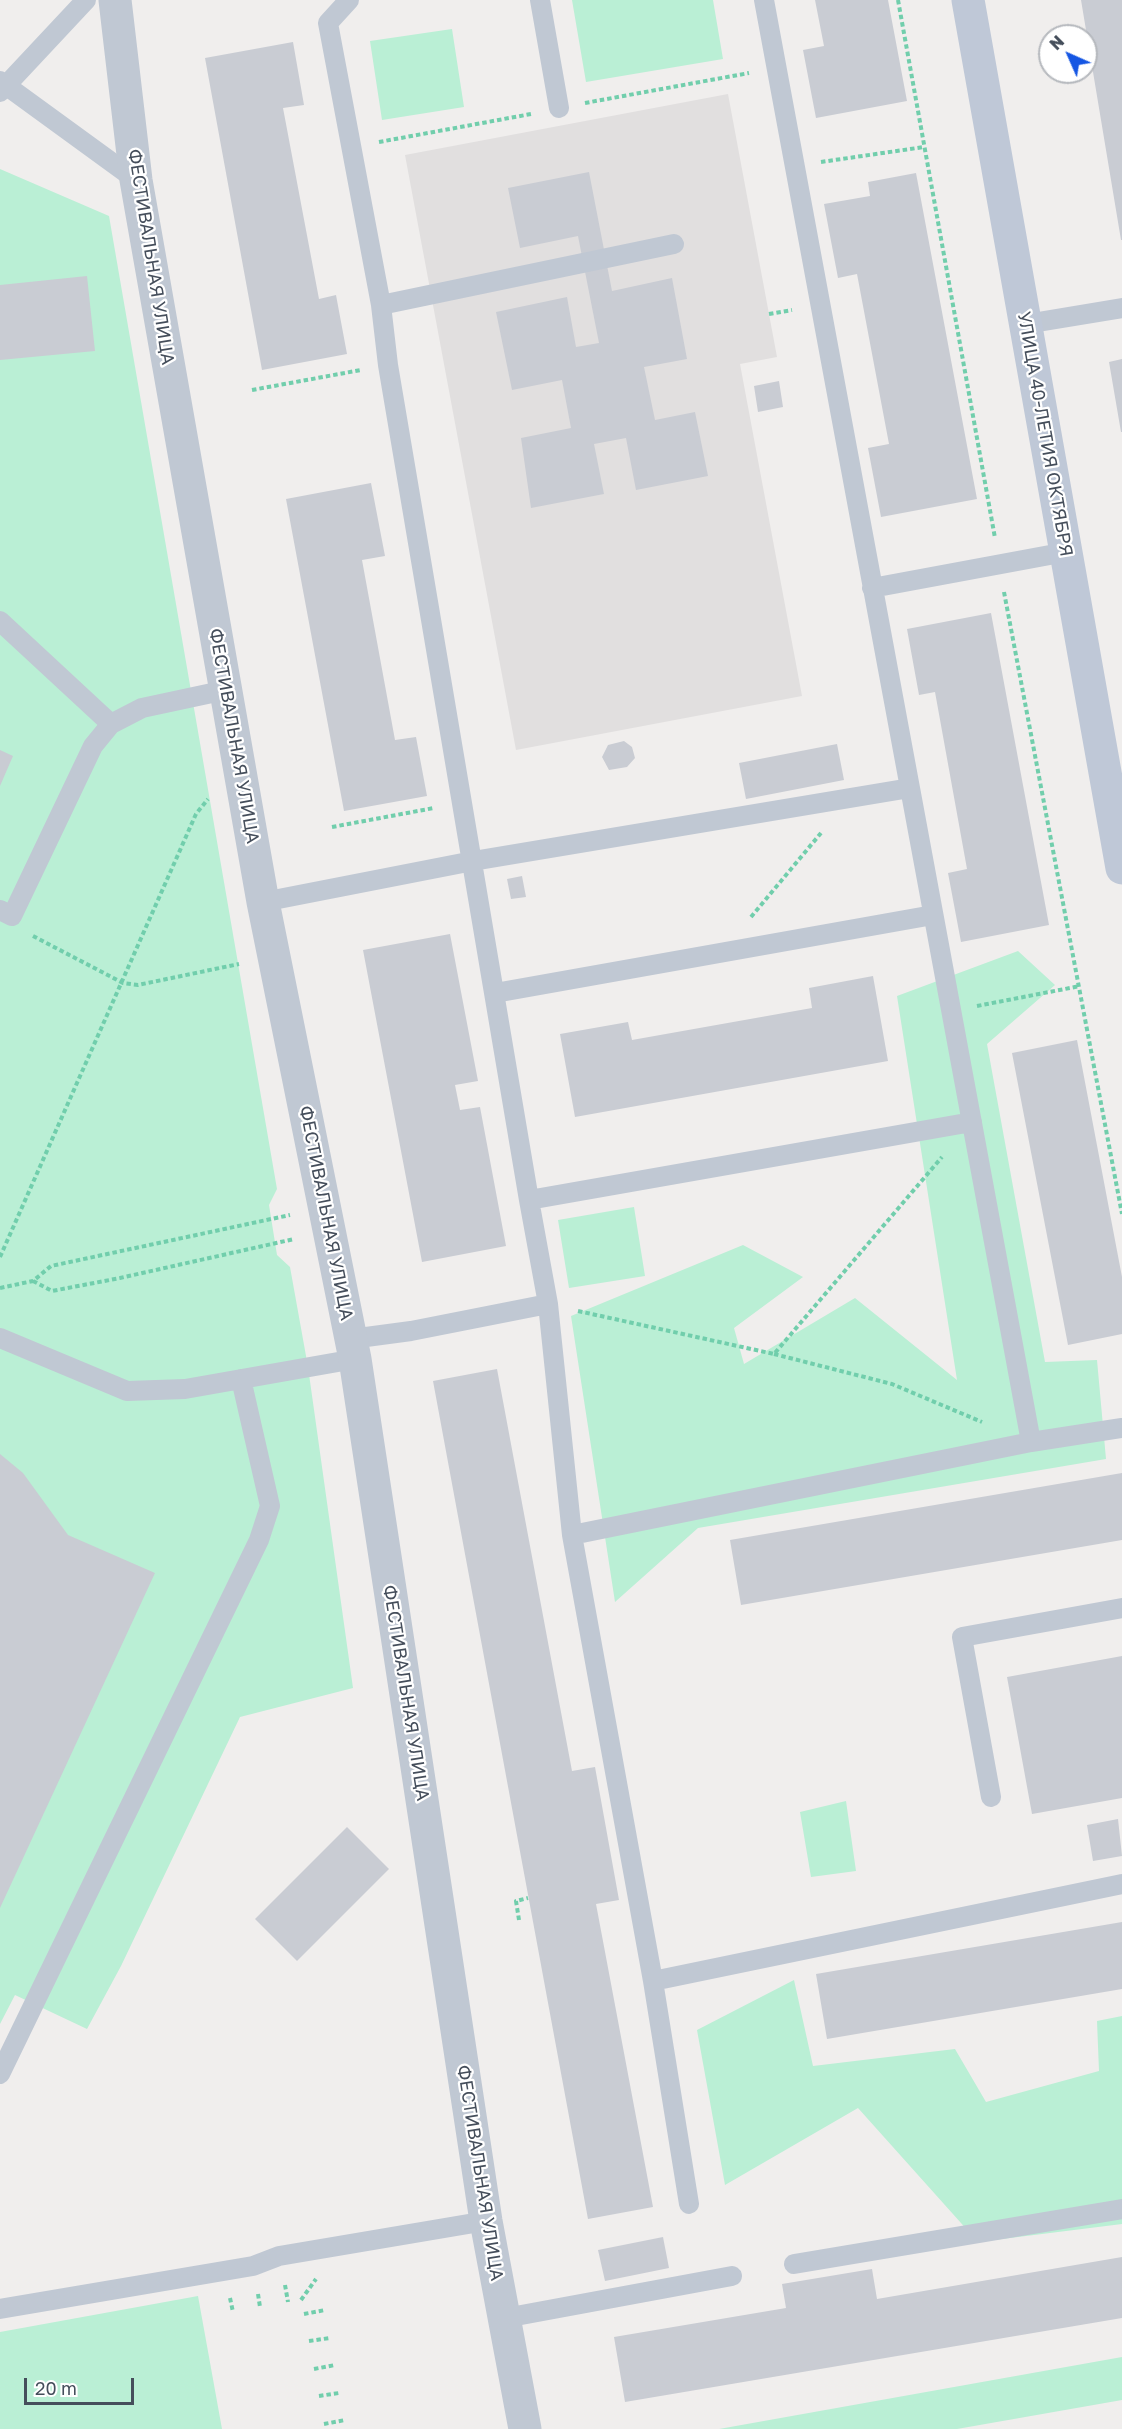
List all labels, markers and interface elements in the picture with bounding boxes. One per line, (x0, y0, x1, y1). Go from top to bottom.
north arrow (1038, 24, 1098, 84)
text: N (1045, 31, 1068, 54)
street label: ФЕСТИВАЛЬНАЯ УЛИЦА (123, 147, 179, 367)
street label: УЛИЦА 40-ЛЕТИЯ ОКТЯБРЯ (1013, 310, 1077, 558)
street label: ФЕСТИВАЛЬНАЯ УЛИЦА (204, 627, 264, 845)
street label: ФЕСТИВАЛЬНАЯ УЛИЦА (295, 1104, 357, 1322)
street label: ФЕСТИВАЛЬНАЯ УЛИЦА (378, 1583, 434, 1803)
street label: ФЕСТИВАЛЬНАЯ УЛИЦА (452, 2063, 508, 2283)
scale bar (27, 2366, 136, 2404)
text: 20 m (35, 2377, 77, 2399)

